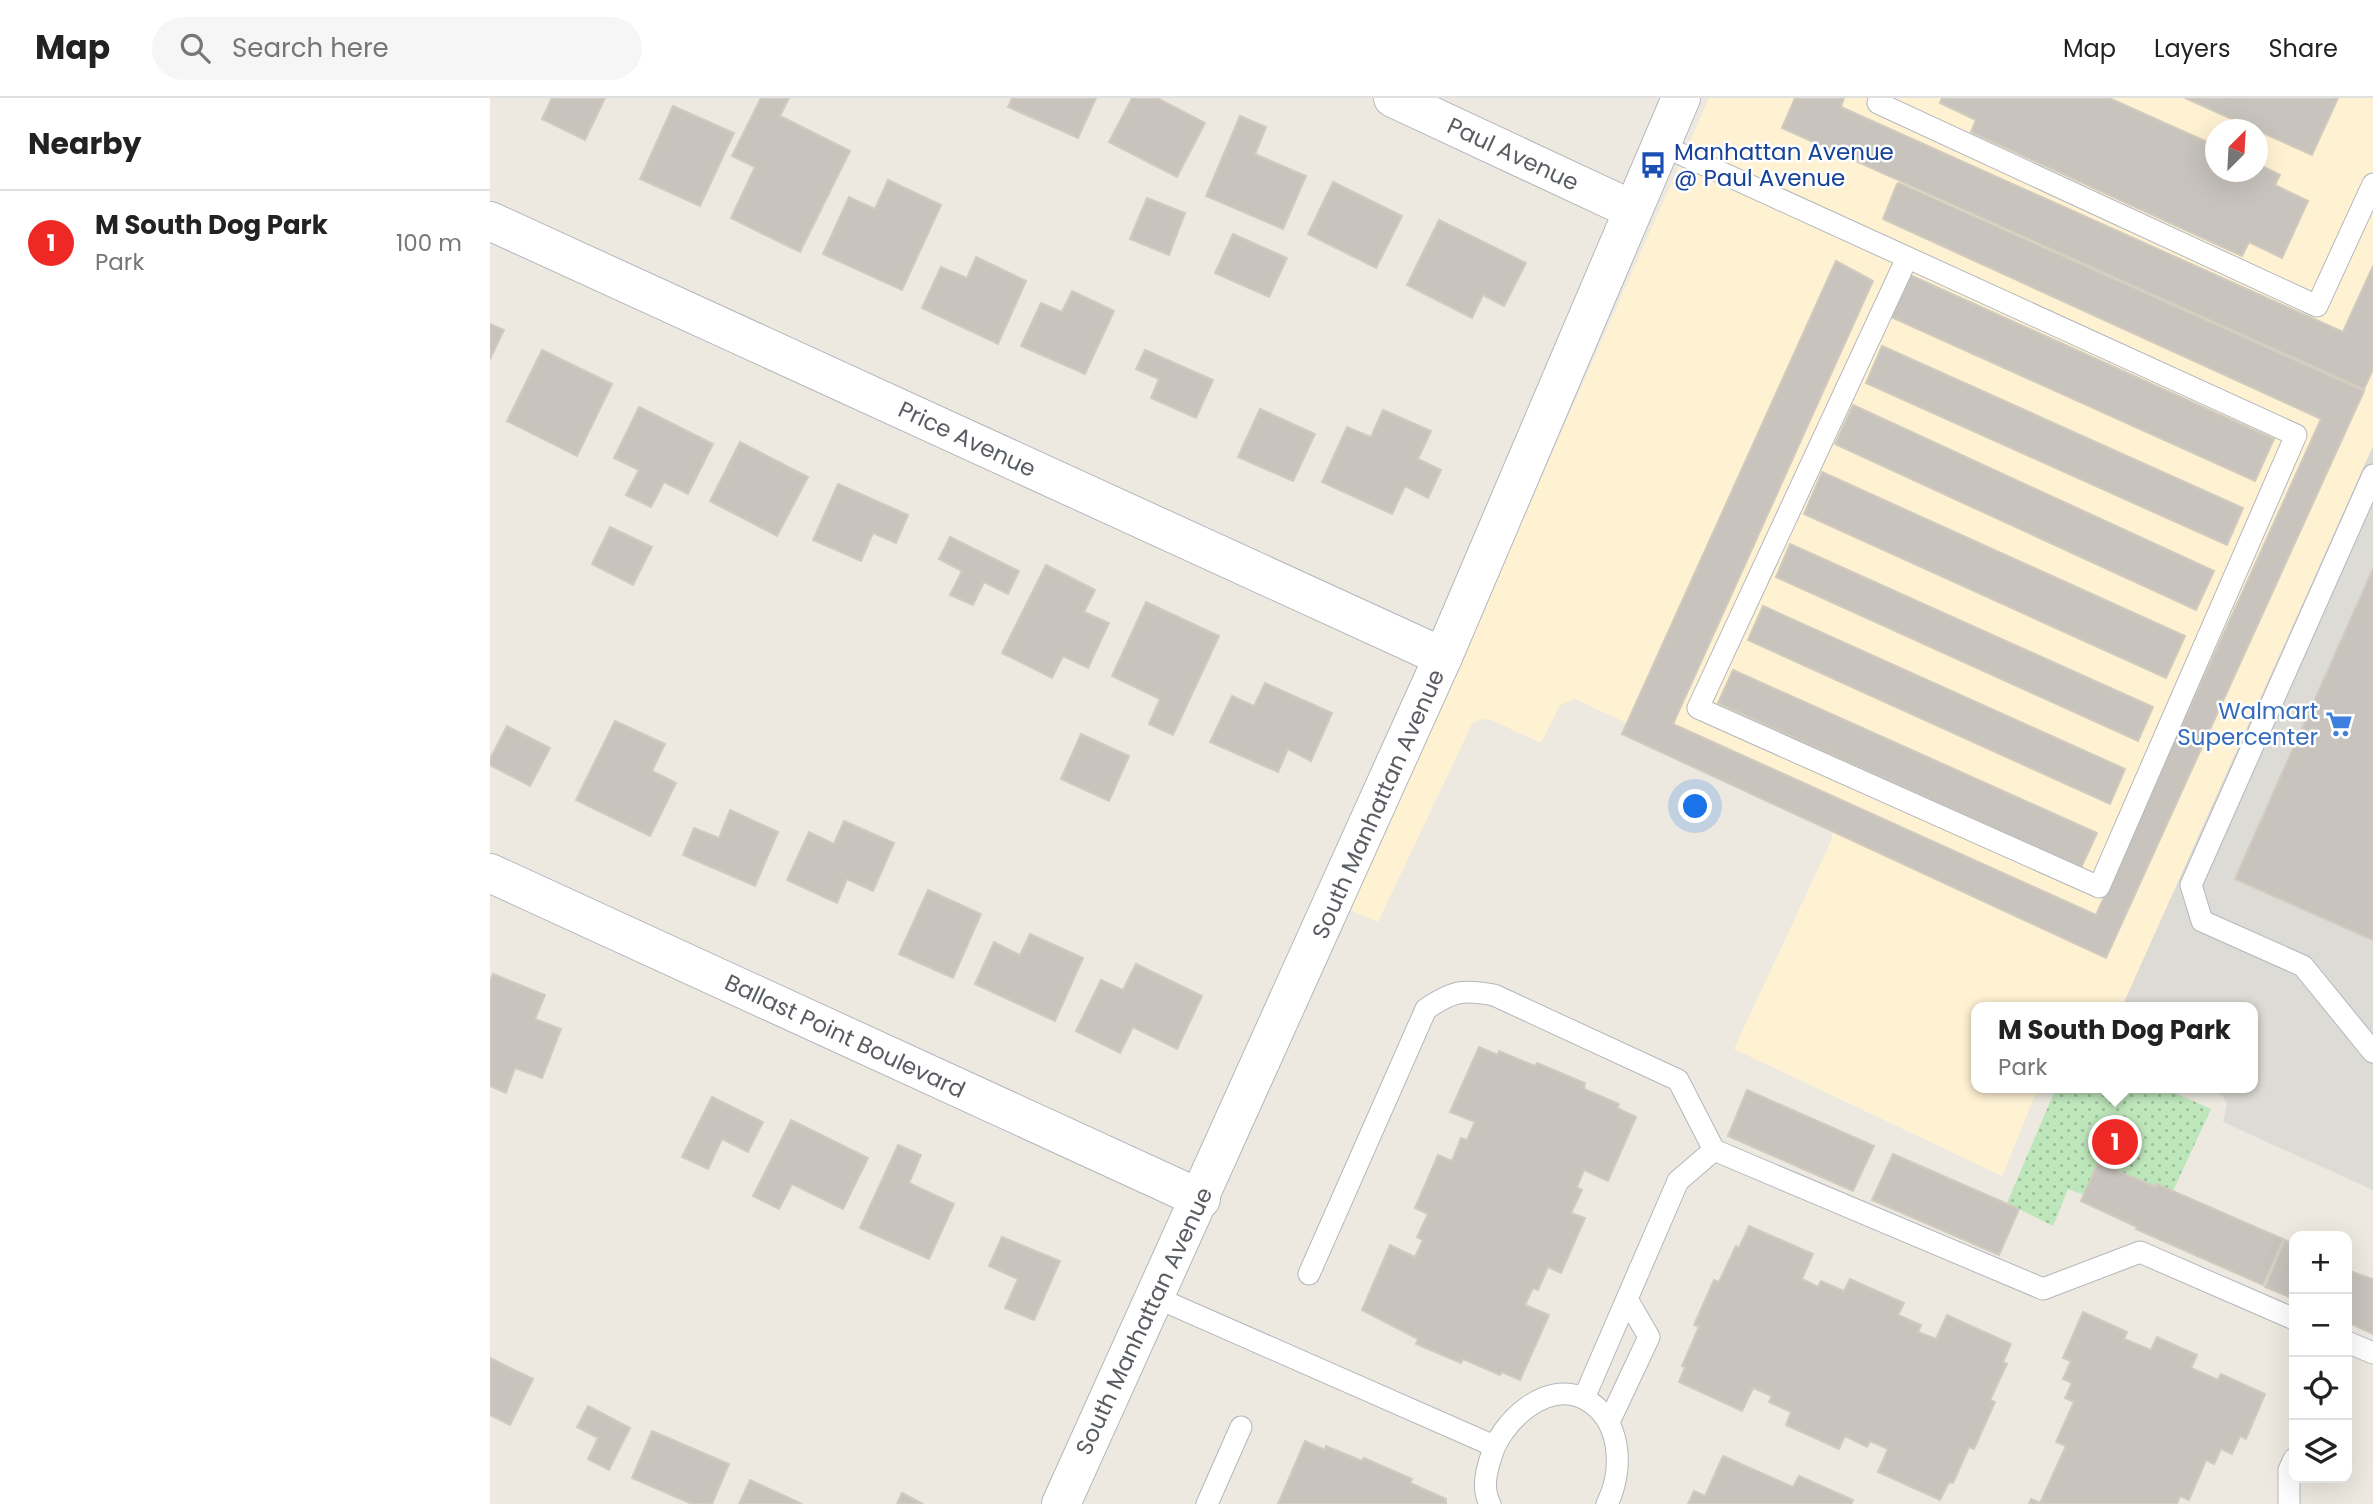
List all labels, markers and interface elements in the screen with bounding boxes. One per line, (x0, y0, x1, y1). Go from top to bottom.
search box (152, 17, 642, 80)
text: Map (35, 24, 110, 71)
icon: search (176, 29, 214, 67)
text: Search here (232, 30, 389, 66)
text: Map (2063, 32, 2116, 65)
text: Layers (2154, 32, 2230, 65)
text: Share (2268, 32, 2338, 65)
street label: Paul Avenue (1442, 110, 1584, 198)
north arrow (2205, 119, 2268, 182)
text: Nearby (28, 122, 142, 165)
place label: Manhattan Avenue @ Paul Avenue (1674, 136, 1894, 194)
bus stop icon: Manhattan Avenue @ Paul Avenue (1638, 150, 1668, 180)
text: M South Dog Park (95, 207, 328, 243)
text: 1 (47, 227, 55, 259)
text: 100 m (396, 227, 462, 259)
text: Park (95, 246, 144, 278)
street label: Price Avenue (893, 393, 1041, 485)
street label: South Manhattan Avenue (1304, 664, 1452, 944)
place label: Walmart Supercenter (2177, 695, 2318, 753)
supermarket icon: Walmart Supercenter (2324, 709, 2354, 739)
your location (1678, 789, 1712, 823)
street label: Ballast Point Boulevard (720, 966, 970, 1106)
popup (1971, 1002, 2258, 1093)
text: M South Dog Park (1998, 1012, 2231, 1048)
text: Park (1998, 1051, 2047, 1083)
pin: 1 (2092, 1116, 2138, 1168)
street label: South Manhattan Avenue (1068, 1182, 1220, 1460)
map controls (2289, 1231, 2352, 1483)
button: + (2289, 1231, 2352, 1294)
button: − (2289, 1294, 2352, 1357)
button: locate (2289, 1357, 2352, 1420)
button: layers (2289, 1420, 2352, 1483)

